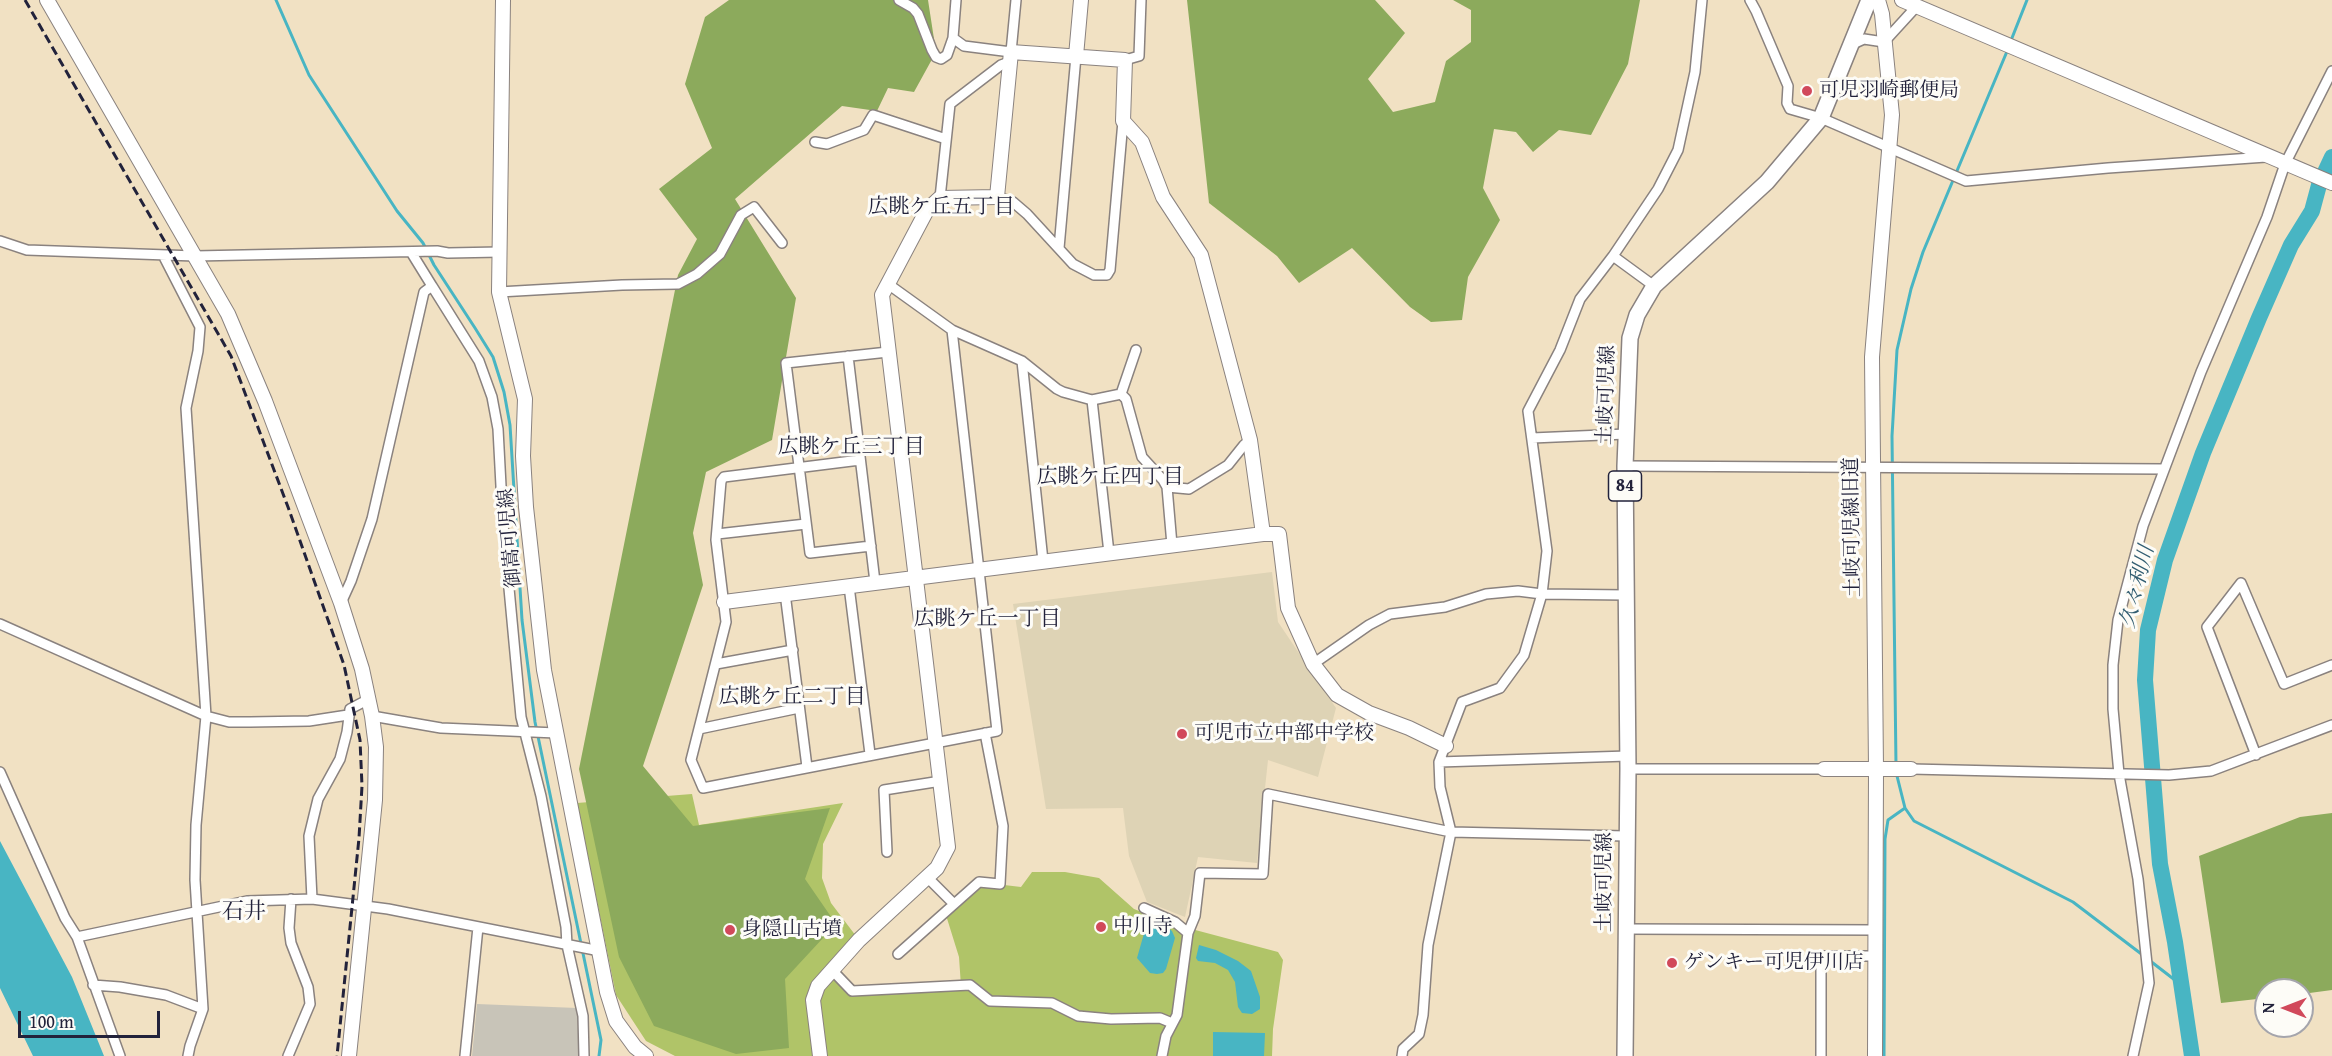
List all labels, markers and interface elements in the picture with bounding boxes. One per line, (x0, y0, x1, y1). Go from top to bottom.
place label: 可児羽崎郵便局 (1819, 79, 1959, 103)
marker: 可児羽崎郵便局 (1800, 84, 1814, 98)
district label: 広眺ケ丘五丁目 (868, 195, 1014, 221)
street label: 土岐可児線 (1593, 345, 1621, 445)
district label: 広眺ケ丘三丁目 (778, 435, 924, 461)
street label: 土岐可児線旧道 (1840, 457, 1866, 597)
district label: 広眺ケ丘四丁目 (1037, 465, 1183, 491)
road number: 84 (1608, 471, 1642, 501)
street label: 御嵩可児線 (495, 487, 527, 589)
water label: 久々利川 (2116, 543, 2160, 631)
district label: 広眺ケ丘一丁目 (914, 607, 1060, 633)
district label: 広眺ケ丘二丁目 (719, 685, 865, 711)
place label: 可児市立中部中学校 (1194, 722, 1374, 746)
marker: 可児市立中部中学校 (1175, 727, 1189, 741)
street label: 土岐可児線 (1593, 832, 1617, 932)
district label: 石井 (222, 899, 266, 925)
place label: 中川寺 (1113, 915, 1173, 939)
place label: 身隠山古墳 (742, 918, 842, 942)
marker: 中川寺 (1094, 920, 1108, 934)
marker: 身隠山古墳 (723, 923, 737, 937)
place label: ゲンキー可児伊川店 (1684, 951, 1864, 975)
marker: ゲンキー可児伊川店 (1665, 956, 1679, 970)
north arrow (2254, 978, 2314, 1038)
scale bar (21, 999, 164, 1037)
text: N (2256, 1003, 2280, 1013)
text: 100 m (29, 1008, 74, 1035)

